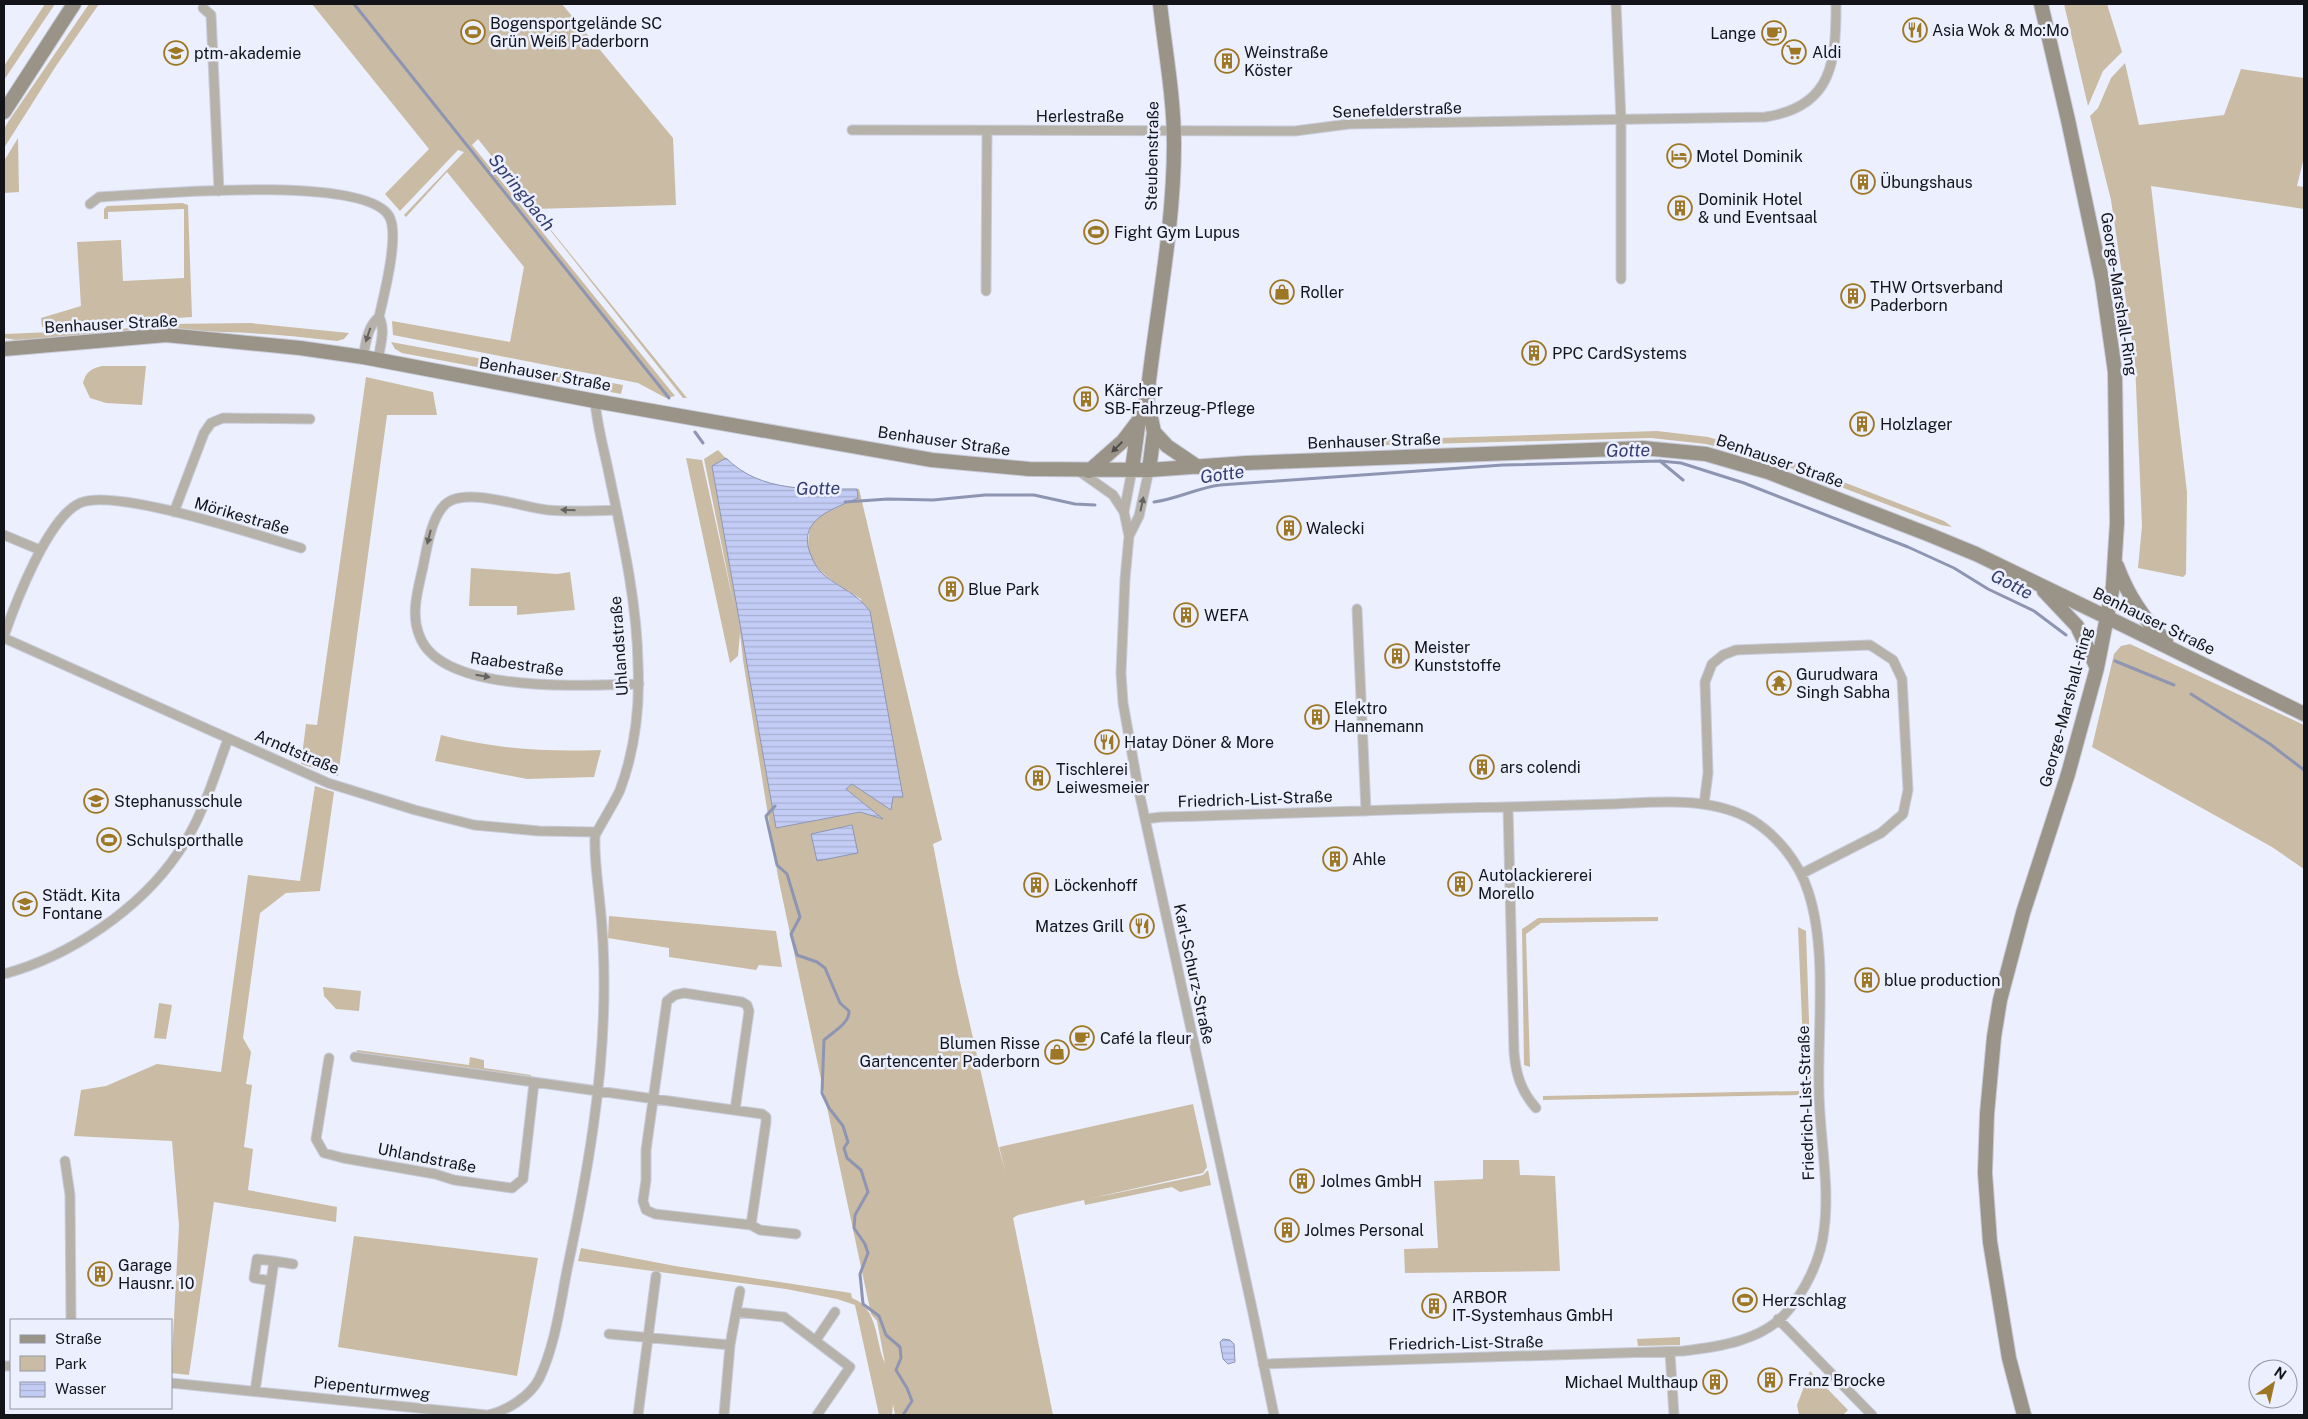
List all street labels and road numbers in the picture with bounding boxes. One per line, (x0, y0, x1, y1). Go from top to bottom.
street label: Senefelderstraße (1332, 98, 1462, 122)
street label: Steubenstraße (1142, 101, 1162, 211)
street label: Herlestraße (1036, 107, 1124, 126)
street label: George-Marshall-Ring (2097, 211, 2141, 377)
street label: Benhauser Straße (44, 311, 178, 337)
street label: Benhauser Straße (478, 353, 612, 395)
street label: Benhauser Straße (877, 422, 1011, 460)
street label: Benhauser Straße (1307, 429, 1441, 453)
street label: Benhauser Straße (1714, 430, 1846, 492)
street label: Mörikestraße (192, 493, 292, 539)
street label: Benhauser Straße (2090, 583, 2218, 659)
street label: Uhlandstraße (606, 595, 632, 697)
street label: George-Marshall-Ring (2035, 625, 2097, 789)
street label: Raabestraße (469, 648, 565, 680)
street label: Arndtstraße (252, 726, 342, 778)
street label: Friedrich-List-Straße (1177, 787, 1333, 811)
street label: Karl-Schurz-Straße (1170, 902, 1218, 1046)
street label: Friedrich-List-Straße (1794, 1025, 1818, 1181)
street label: Uhlandstraße (376, 1139, 478, 1177)
street label: Friedrich-List-Straße (1388, 1332, 1544, 1354)
street label: Piepenturmweg (313, 1372, 431, 1404)

